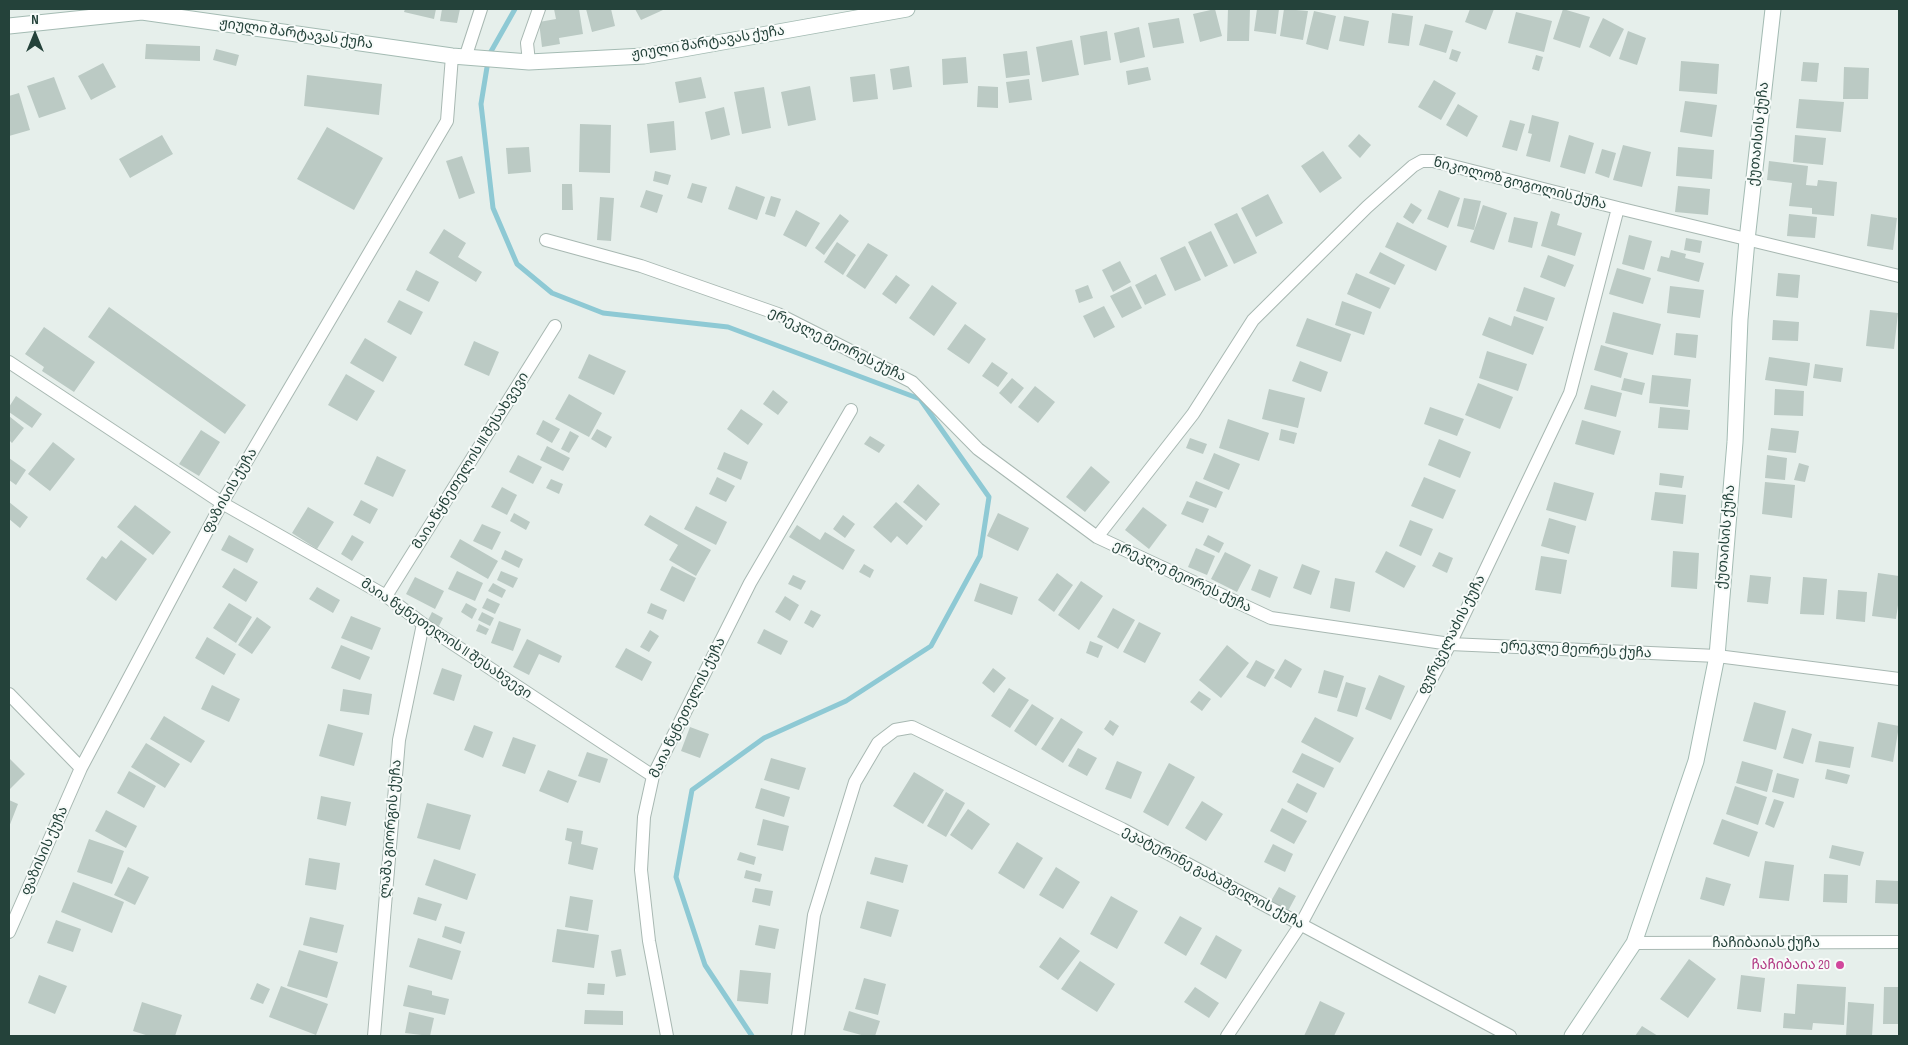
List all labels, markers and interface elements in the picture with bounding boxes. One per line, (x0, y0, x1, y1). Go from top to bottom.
north arrow (10, 10, 60, 60)
text: N (31, 11, 39, 28)
street label: ჟიული შარტავას ქუჩა (218, 15, 374, 53)
street label: ჟიული შარტავას ქუჩა (630, 23, 786, 63)
street label: ქუთაისის ქუჩა (1745, 81, 1773, 187)
street label: ნიკოლოზ გოგოლის ქუჩა (1432, 154, 1608, 214)
street label: ერეკლე მეორეს ქუჩა (765, 304, 909, 386)
street label: მაია წყნეთელის III შესახვევი (409, 369, 533, 553)
street label: ფაზისის ქუჩა (199, 445, 261, 537)
street label: ქუთაისის ქუჩა (1713, 484, 1739, 590)
street label: ერეკლე მეორეს ქუჩა (1110, 537, 1254, 617)
street label: ფურცელაძის ქუჩა (1415, 572, 1489, 698)
street label: მაია წყნეთელის II შესახვევი (357, 575, 535, 703)
street label: მაია წყნეთელის ქუჩა (647, 635, 729, 781)
street label: ერეკლე მეორეს ქუჩა (1500, 638, 1652, 662)
street label: ლაშა გიორგის ქუჩა (377, 759, 405, 899)
street label: ფაზისის ქუჩა (18, 804, 72, 898)
street label: ეკატერინე გაბაშვილის ქუჩა (1119, 823, 1307, 933)
street label: ჩაჩიბაიას ქუჩა (1712, 935, 1820, 951)
place label: ჩაჩიბაია 20 (1751, 957, 1830, 973)
marker: ჩაჩიბაია 20 (1834, 959, 1846, 971)

